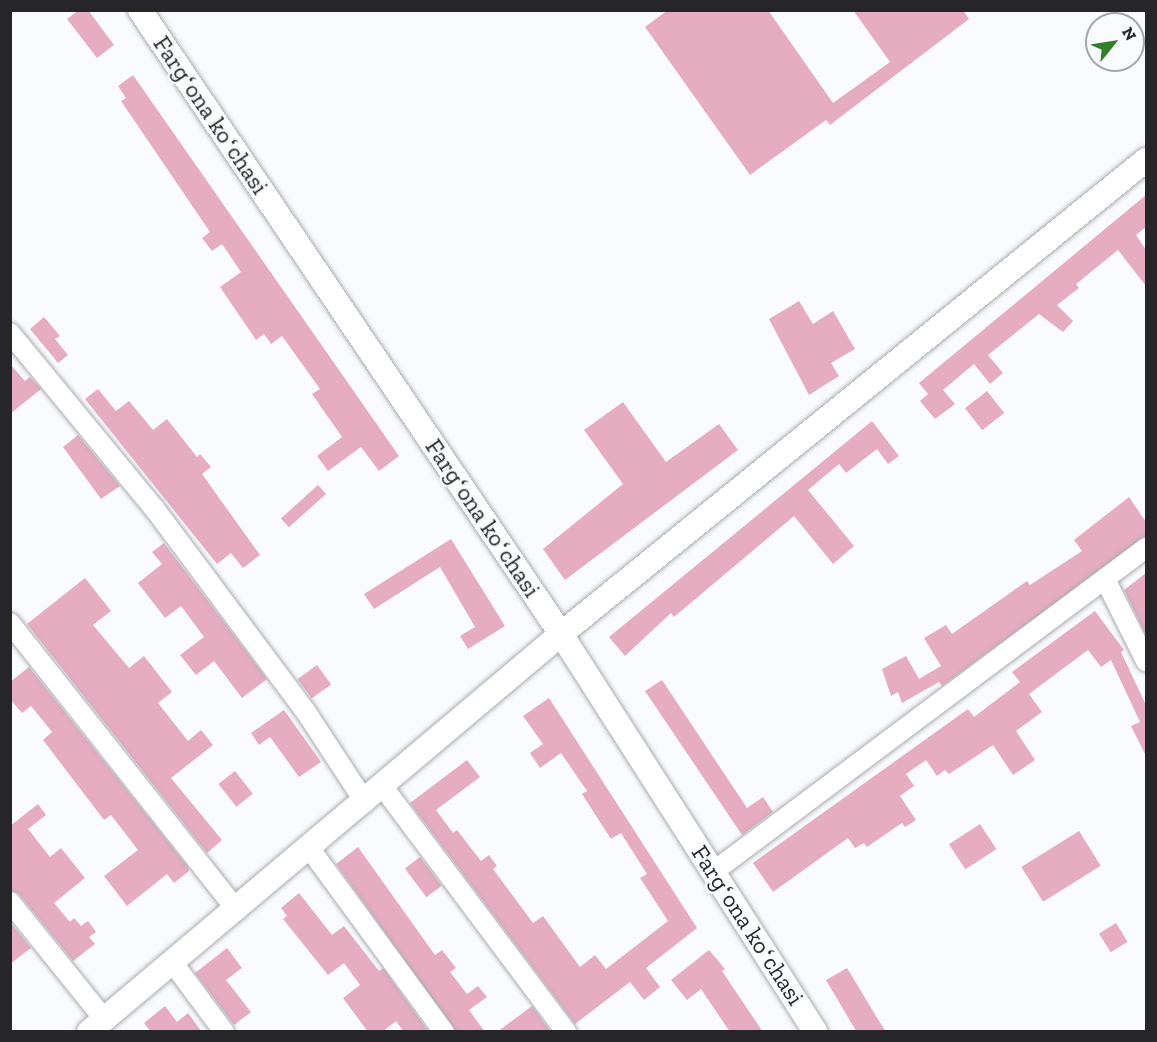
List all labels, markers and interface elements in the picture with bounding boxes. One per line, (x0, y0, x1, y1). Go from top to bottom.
north arrow (1085, 12, 1145, 72)
text: N (1118, 24, 1141, 44)
street label: Fargʻona koʻchasi (147, 30, 275, 200)
street label: Fargʻona koʻchasi (419, 433, 547, 603)
street label: Fargʻona koʻchasi (686, 840, 810, 1010)

